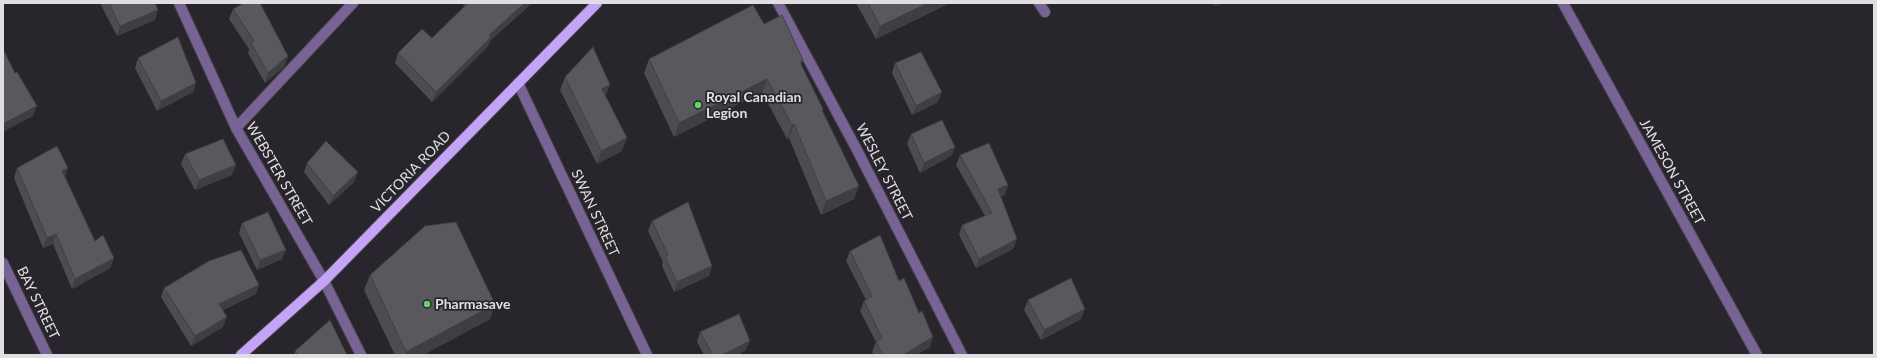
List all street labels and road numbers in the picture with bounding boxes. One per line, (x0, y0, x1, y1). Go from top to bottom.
street label: JAMESON STREET (1636, 116, 1708, 228)
street label: WEBSTER STREET (242, 119, 316, 229)
street label: WESLEY STREET (852, 121, 916, 223)
street label: VICTORIA ROAD (368, 128, 454, 216)
street label: SWAN STREET (567, 167, 623, 259)
street label: BAY STREET (13, 264, 63, 342)

